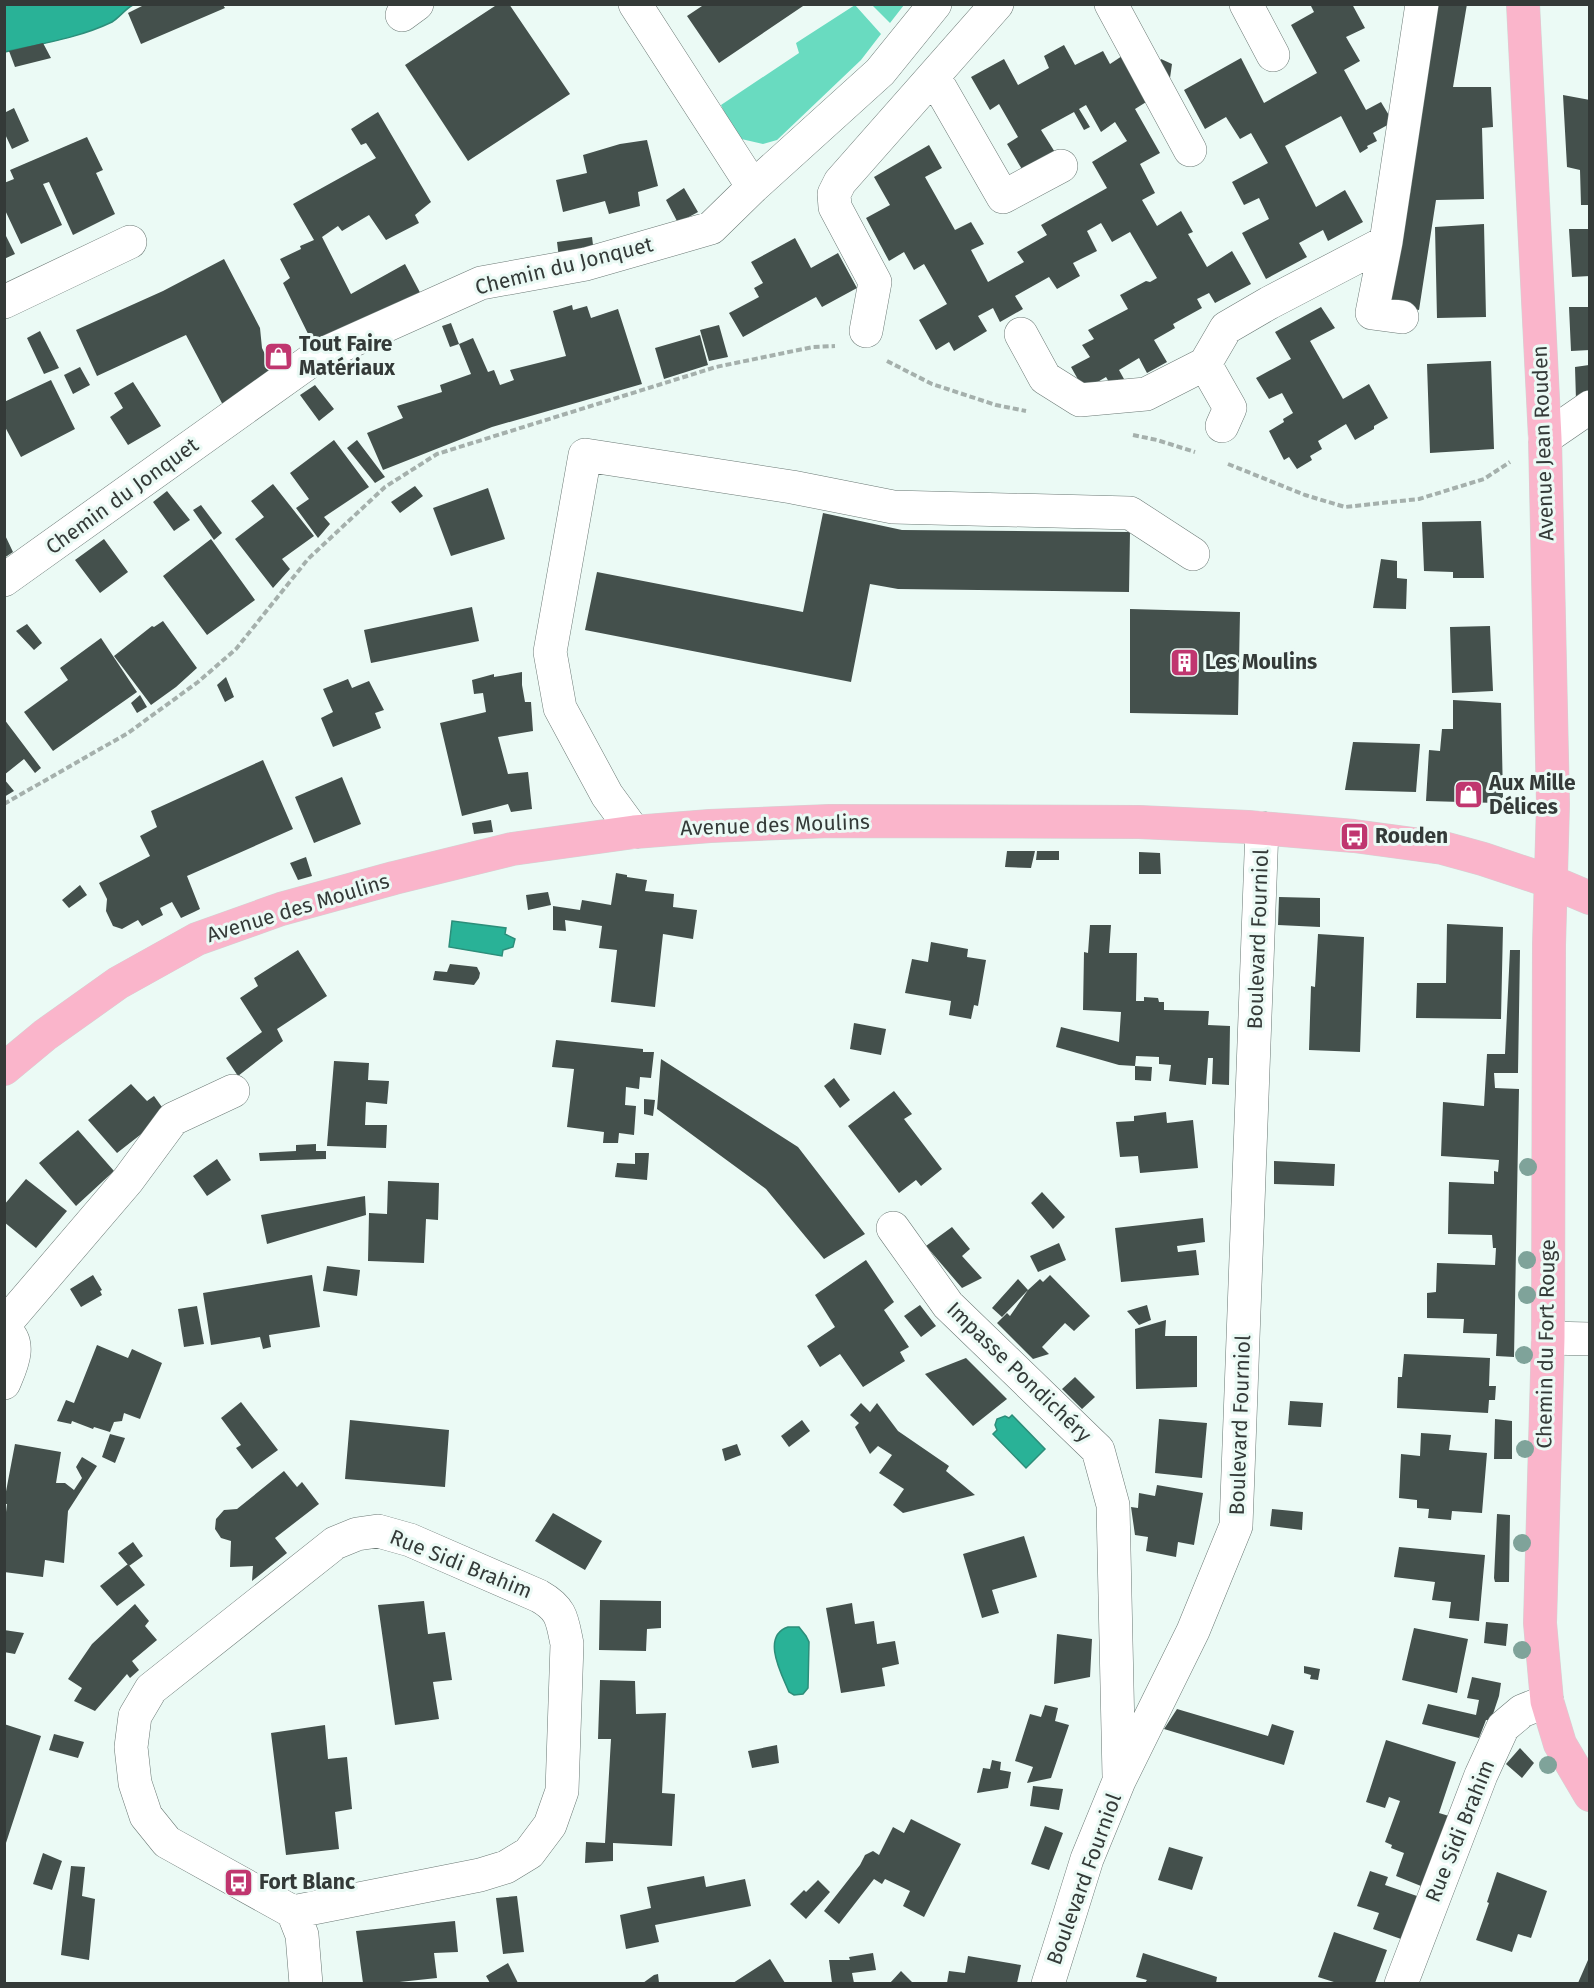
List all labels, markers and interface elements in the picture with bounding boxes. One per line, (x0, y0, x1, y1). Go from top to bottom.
street label: Chemin du Jonquet (472, 231, 656, 301)
place label: Tout Faire Matériaux (299, 331, 395, 381)
shop icon: Tout Faire Matériaux (262, 340, 294, 372)
street label: Avenue Jean Rouden (1527, 345, 1559, 541)
street label: Chemin du Jonquet (41, 432, 204, 560)
building icon: Les Moulins (1168, 646, 1200, 678)
place label: Les Moulins (1205, 649, 1317, 675)
place label: Aux Mille Délices (1488, 770, 1576, 820)
shop icon: Aux Mille Délices (1452, 779, 1484, 811)
street label: Avenue des Moulins (680, 809, 870, 841)
bus stop icon: Rouden (1338, 820, 1370, 852)
place label: Rouden (1375, 823, 1448, 849)
street label: Boulevard Fourniol (1242, 848, 1274, 1030)
street label: Avenue des Moulins (204, 868, 393, 948)
street label: Chemin du Fort Rouge (1531, 1239, 1561, 1449)
street label: Impasse Pondichéry (941, 1296, 1097, 1448)
street label: Boulevard Fourniol (1224, 1334, 1256, 1516)
street label: Rue Sidi Brahim (386, 1524, 536, 1604)
street label: Rue Sidi Brahim (1420, 1756, 1500, 1906)
street label: Boulevard Fourniol (1041, 1790, 1127, 1968)
bus stop icon: Fort Blanc (222, 1866, 254, 1898)
place label: Fort Blanc (259, 1869, 355, 1895)

